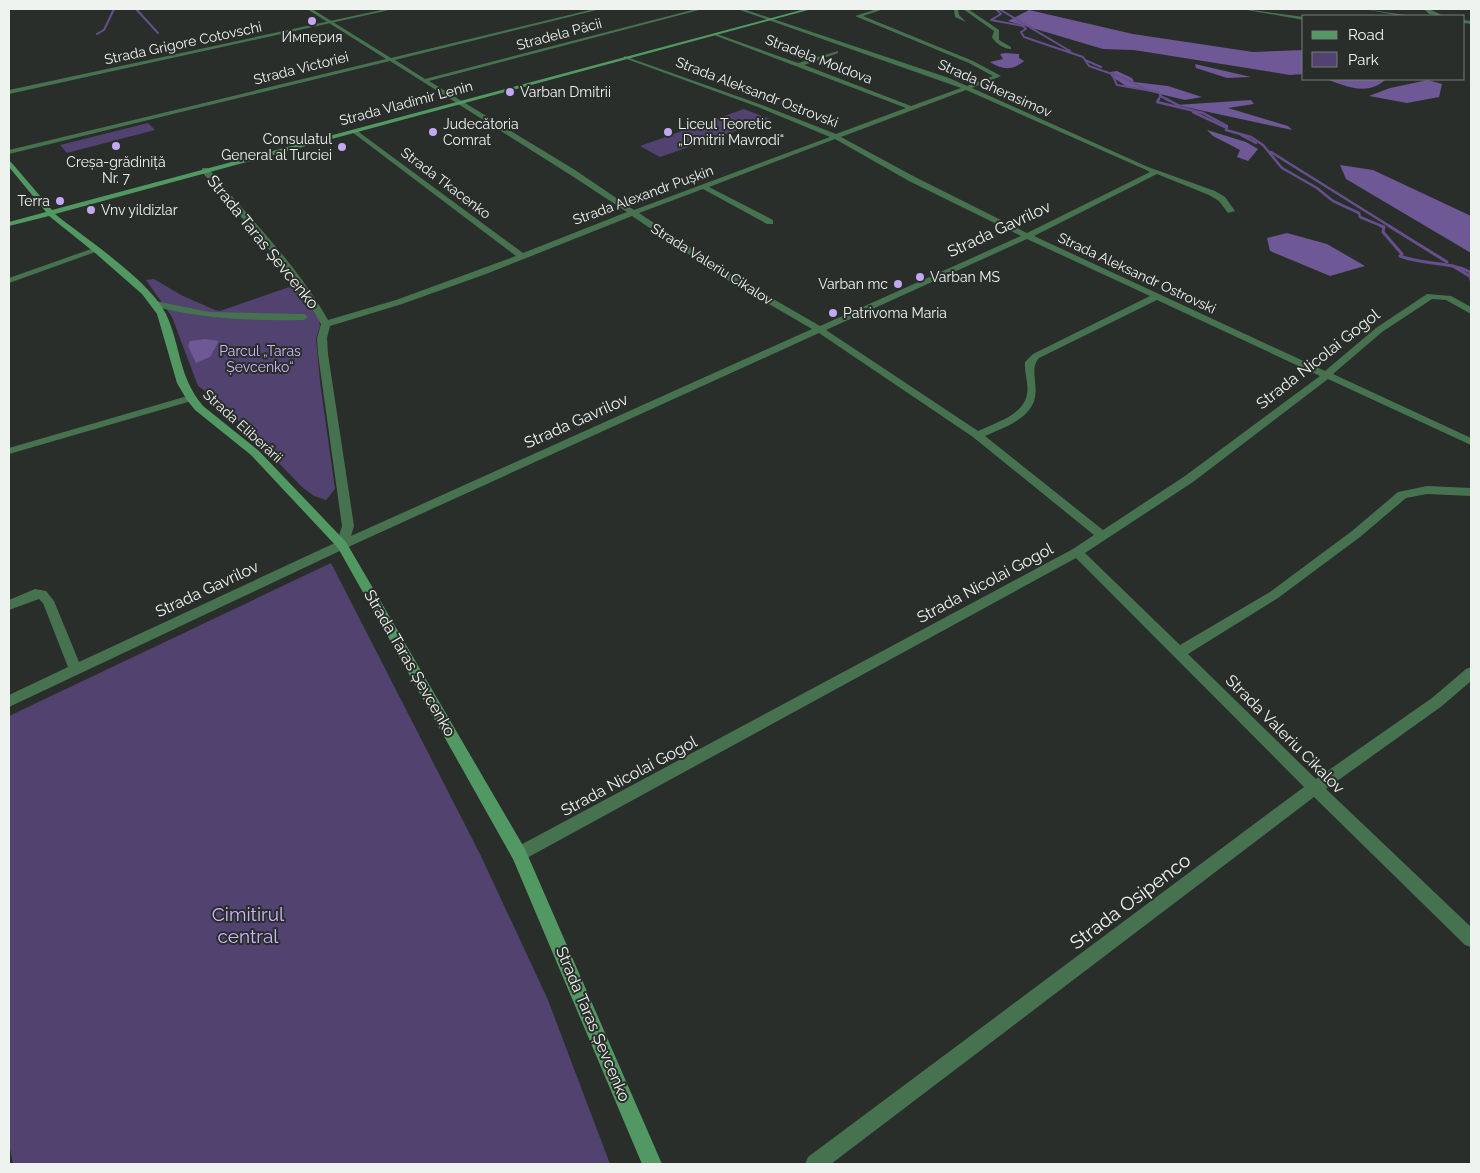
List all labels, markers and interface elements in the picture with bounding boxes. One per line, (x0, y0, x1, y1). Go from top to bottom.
marker: Империя (306, 15, 318, 27)
street label: Stradela Păcii (515, 15, 603, 53)
legend (1302, 15, 1465, 80)
street label: Strada Grigore Cotovschi (103, 19, 263, 67)
text: Road (1348, 26, 1384, 44)
place label: Империя (282, 29, 342, 45)
street label: Stradela Moldova (763, 31, 875, 87)
street label: Strada Victoriei (252, 48, 350, 88)
text: Park (1348, 51, 1379, 69)
street label: Strada Aleksandr Ostrovski (674, 54, 840, 130)
street label: Strada Gherasimov (936, 56, 1055, 120)
street label: Strada Vladimir Lenin (338, 77, 474, 129)
place label: Varban Dmitrii (520, 84, 611, 100)
marker: Varban Dmitrii (504, 86, 516, 98)
place label: Judecătoria Comrat (443, 116, 519, 148)
place label: Liceul Teoretic „Dmitrii Mavrodi“ (678, 116, 784, 148)
marker: Judecătoria Comrat (427, 126, 439, 138)
marker: Liceul Teoretic „Dmitrii Mavrodi“ (662, 126, 674, 138)
place label: Consulatul General al Turciei (221, 131, 332, 163)
marker: Creșa-grădiniță Nr. 7 (110, 140, 122, 152)
marker: Consulatul General al Turciei (336, 141, 348, 153)
street label: Strada Tkacenko (398, 144, 494, 222)
place label: Creșa-grădiniță Nr. 7 (66, 154, 166, 186)
street label: Strada Alexandr Pușkin (571, 162, 715, 228)
street label: Strada Taras Șevcenko (203, 171, 323, 313)
place label: Terra (17, 193, 50, 209)
marker: Terra (54, 195, 66, 207)
street label: Strada Gavrilov (944, 197, 1054, 261)
place label: Vnv yildizlar (101, 202, 178, 218)
marker: Vnv yildizlar (85, 204, 97, 216)
street label: Strada Valeriu Cikalov (648, 220, 776, 308)
street label: Strada Aleksandr Ostrovski (1055, 229, 1219, 317)
place label: Varban MS (930, 269, 1001, 285)
marker: Varban MS (914, 271, 926, 283)
place label: Varban mc (818, 276, 888, 292)
marker: Varban mc (892, 278, 904, 290)
place label: Patrivoma Maria (843, 305, 947, 321)
street label: Strada Nicolai Gogol (1252, 305, 1384, 413)
marker: Patrivoma Maria (827, 307, 839, 319)
park label: Parcul „Taras Șevcenko“ (219, 343, 301, 375)
street label: Strada Eliberării (200, 386, 286, 466)
street label: Strada Gavrilov (521, 389, 631, 452)
street label: Strada Nicolai Gogol (914, 539, 1057, 627)
street label: Strada Gavrilov (152, 557, 262, 621)
street label: Strada Taras Șevcenko (360, 586, 460, 740)
street label: Strada Valeriu Cikalov (1222, 671, 1349, 798)
street label: Strada Nicolai Gogol (558, 732, 701, 820)
street label: Strada Osipenco (1066, 849, 1194, 953)
park label: Cimitirul central (212, 903, 285, 947)
street label: Strada Taras Șevcenko (552, 944, 634, 1104)

